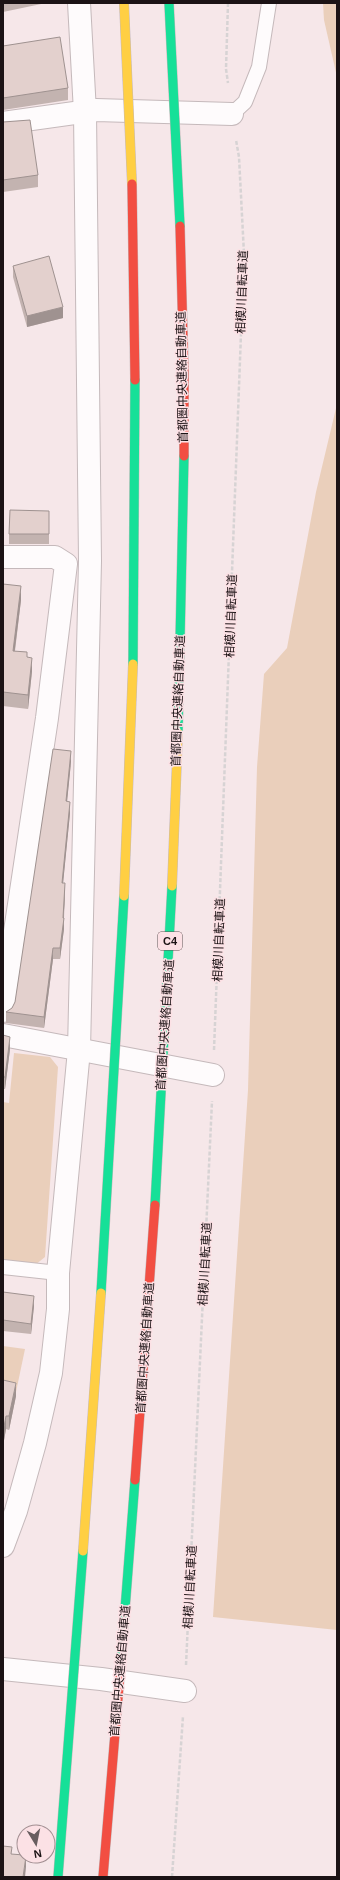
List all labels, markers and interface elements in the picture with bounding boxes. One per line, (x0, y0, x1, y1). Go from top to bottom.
street label: 相模川自転車道 (234, 250, 250, 334)
street label: 首都圏中央連絡自動車道 (174, 311, 190, 443)
street label: 相模川自転車道 (223, 574, 239, 658)
street label: 首都圏中央連絡自動車道 (169, 635, 187, 767)
street label: 相模川自転車道 (211, 898, 227, 982)
road number: C4 (158, 932, 182, 950)
street label: 首都圏中央連絡自動車道 (153, 959, 177, 1091)
street label: 相模川自転車道 (196, 1222, 214, 1306)
street label: 首都圏中央連絡自動車道 (133, 1282, 157, 1414)
street label: 相模川自転車道 (181, 1545, 199, 1629)
street label: 首都圏中央連絡自動車道 (107, 1605, 133, 1737)
north arrow (16, 1824, 56, 1864)
text: N (33, 1847, 43, 1860)

